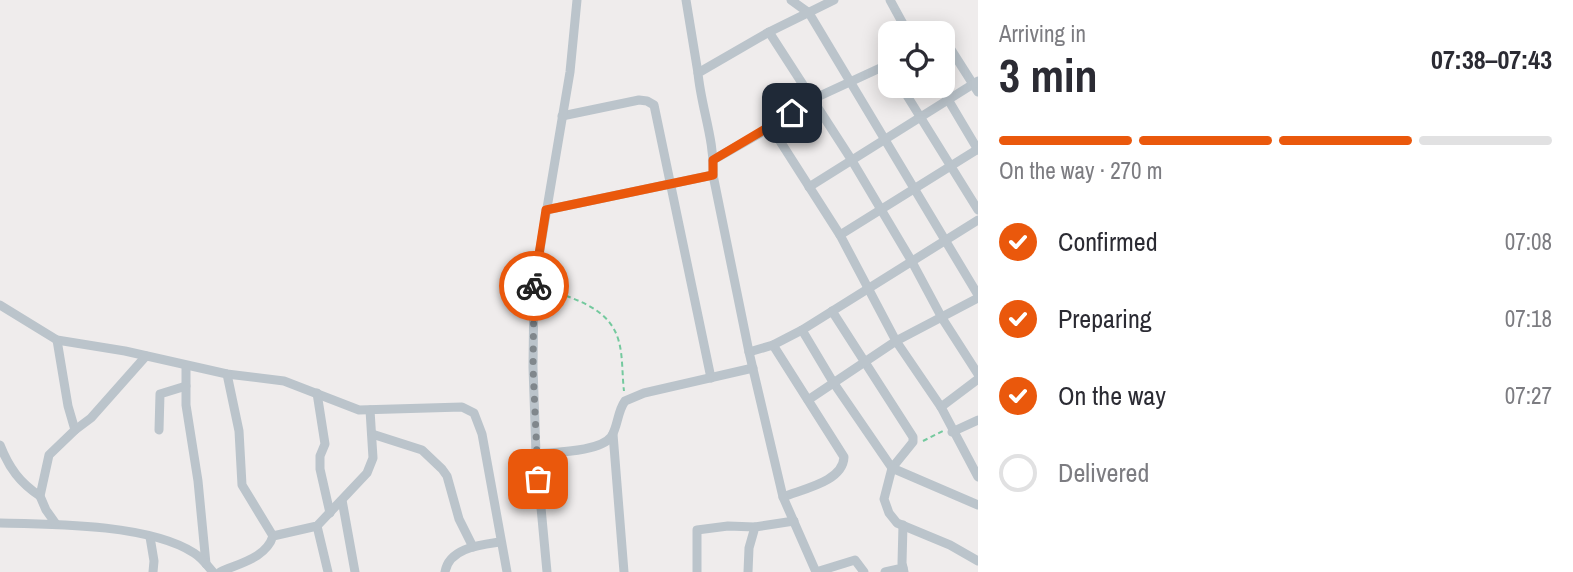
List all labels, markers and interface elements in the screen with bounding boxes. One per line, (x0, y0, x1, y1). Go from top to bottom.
text: Arriving in (999, 18, 1086, 49)
map controls (878, 21, 955, 98)
button: locate (878, 21, 955, 98)
text: 07:38–07:43 (1431, 42, 1552, 77)
text: 3 min (999, 44, 1098, 106)
pin (762, 83, 822, 143)
icon: home (773, 94, 811, 132)
text: On the way · 270 m (999, 155, 1163, 186)
icon: check (999, 223, 1037, 261)
text: Confirmed (1058, 224, 1158, 259)
text: 07:08 (1505, 226, 1552, 257)
courier (499, 251, 569, 321)
icon: bike (515, 267, 553, 305)
icon: check (999, 300, 1037, 338)
text: Preparing (1058, 301, 1152, 336)
text: 07:18 (1505, 303, 1552, 334)
icon: check (999, 377, 1037, 415)
text: On the way (1058, 378, 1166, 413)
text: 07:27 (1505, 380, 1552, 411)
pin (508, 449, 568, 509)
text: Delivered (1058, 455, 1149, 490)
icon: bag (519, 460, 557, 498)

